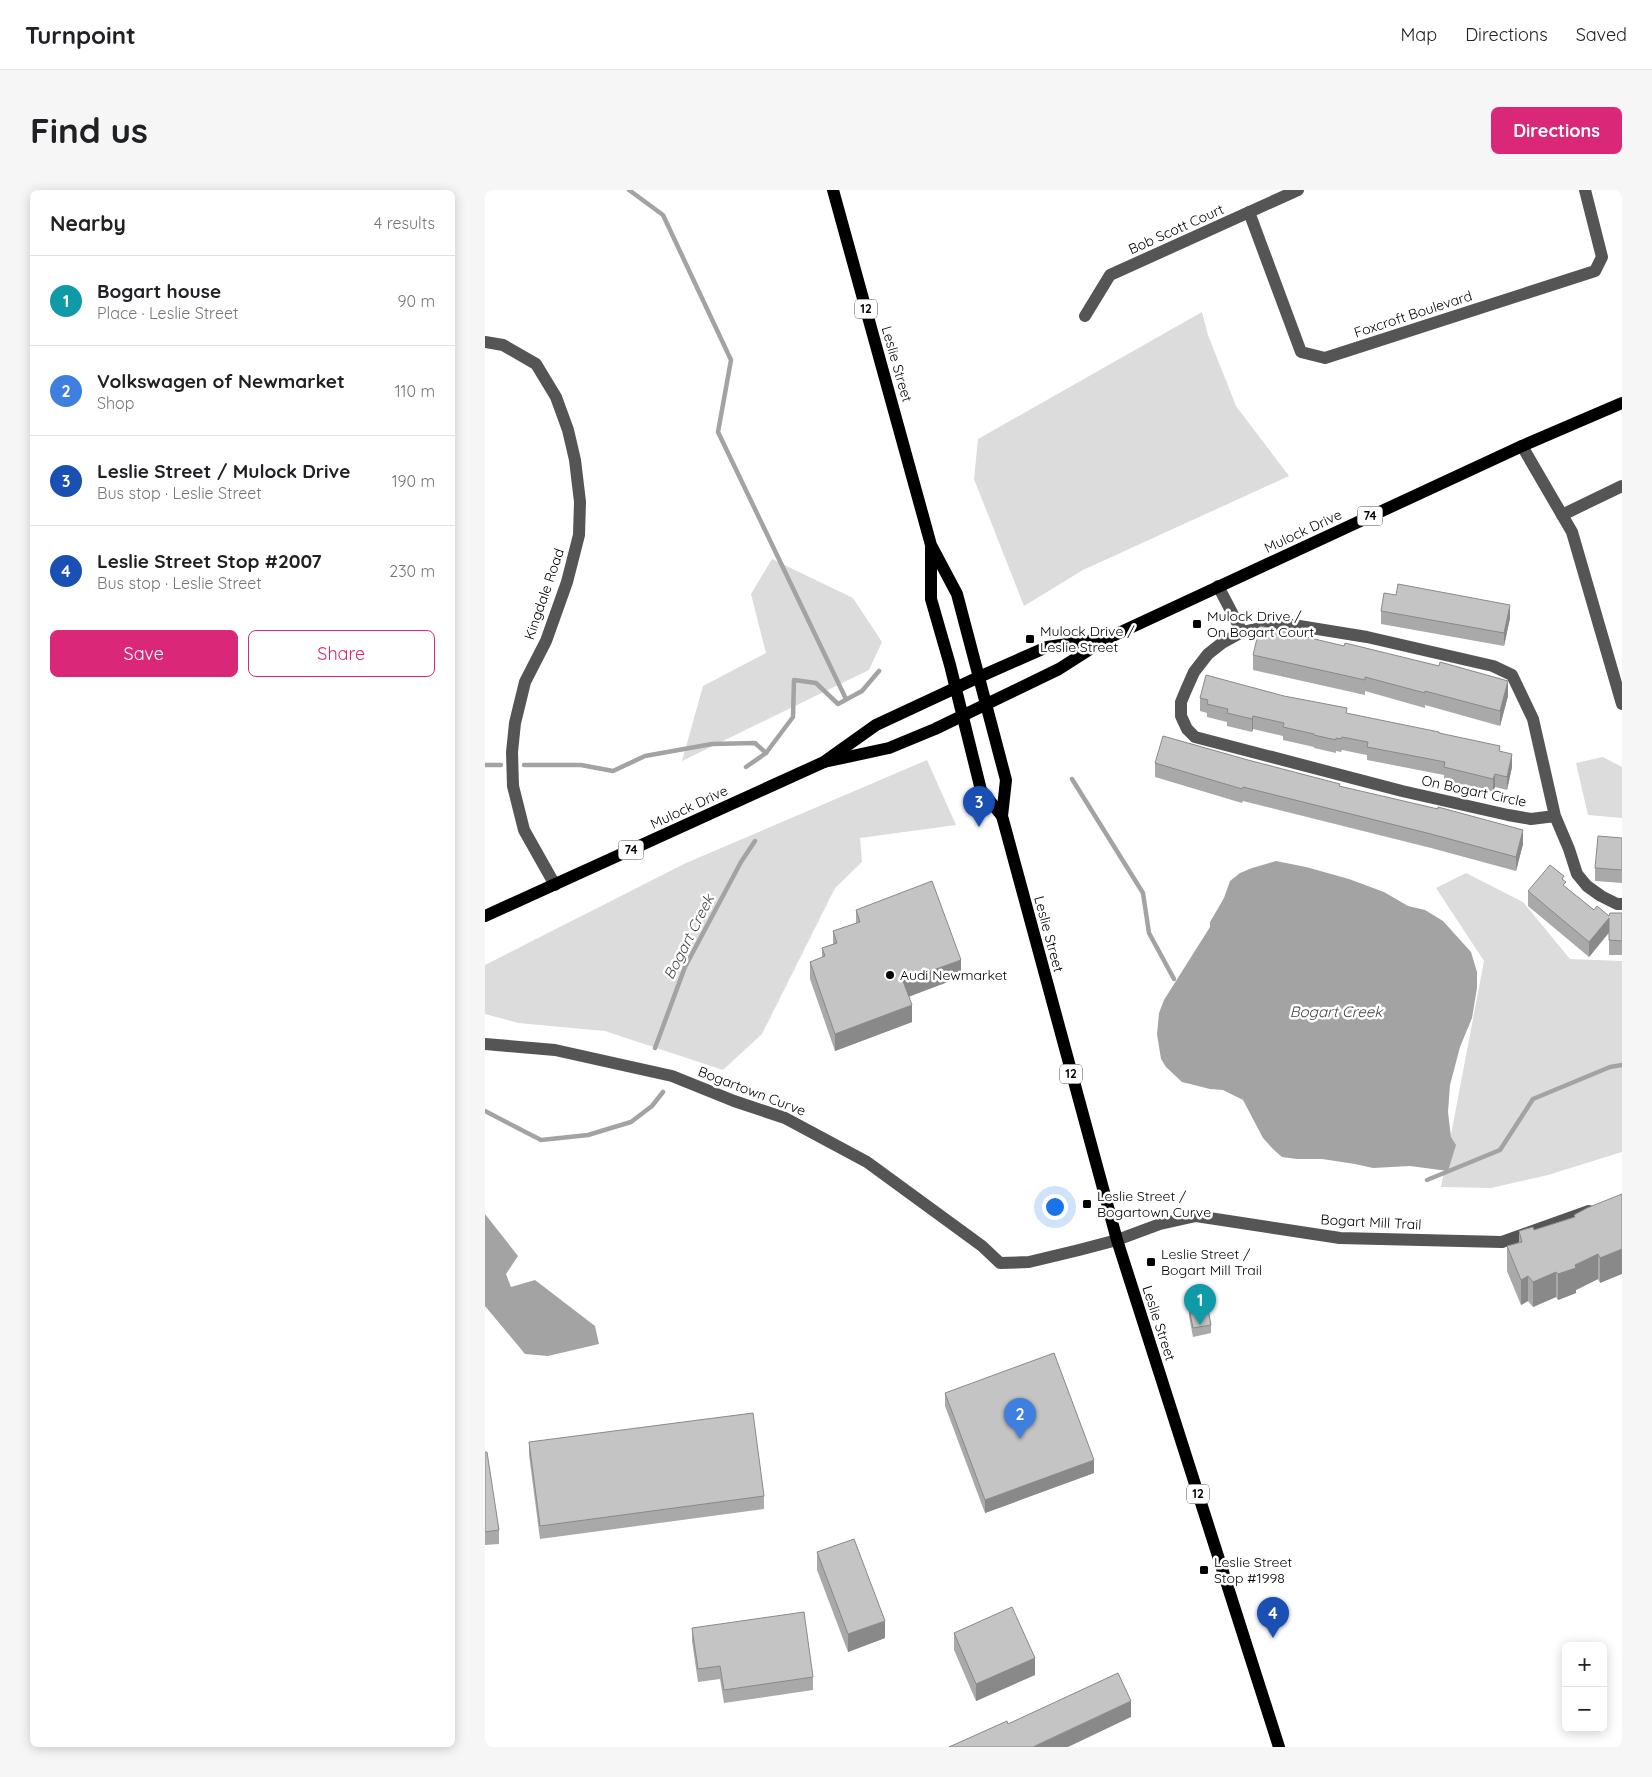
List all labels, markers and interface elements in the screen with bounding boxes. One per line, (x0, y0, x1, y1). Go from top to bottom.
text: Turnpoint (25, 20, 136, 50)
text: Map (1400, 23, 1437, 46)
text: Directions (1465, 23, 1548, 46)
text: Saved (1576, 23, 1627, 46)
button: Directions (1491, 107, 1622, 154)
text: Find us (30, 108, 148, 152)
street label: Bob Scott Court (1126, 200, 1227, 258)
text: Nearby (50, 210, 126, 236)
text: 4 results (374, 213, 435, 233)
text: Bogart house (97, 279, 221, 303)
street label: Foxcroft Boulevard (1352, 286, 1474, 342)
text: 1 (63, 291, 69, 311)
text: 90 m (398, 291, 435, 311)
road number: 12 (855, 300, 877, 318)
text: Place · Leslie Street (97, 303, 238, 323)
street label: Leslie Street (878, 324, 916, 404)
text: Volkswagen of Newmarket (97, 369, 345, 393)
text: 2 (61, 381, 71, 401)
text: 110 m (395, 381, 435, 401)
text: Shop (97, 393, 134, 413)
text: Leslie Street / Mulock Drive (97, 459, 350, 483)
text: 3 (62, 471, 70, 491)
text: 190 m (392, 471, 435, 491)
text: Bus stop · Leslie Street (97, 483, 262, 503)
street label: Mulock Drive (1261, 505, 1345, 557)
road number: 74 (1357, 506, 1383, 526)
street label: Kingdale Road (520, 546, 568, 642)
text: Leslie Street Stop #2007 (97, 549, 322, 573)
text: 4 (61, 561, 71, 581)
text: 230 m (389, 561, 435, 581)
text: Bus stop · Leslie Street (97, 573, 262, 593)
place label: Mulock Drive / On Bogart Court (1207, 607, 1314, 641)
marker: Mulock Drive / On Bogart Court (1191, 618, 1203, 630)
place label: Mulock Drive / Leslie Street (1040, 622, 1135, 656)
button: Save (50, 630, 238, 677)
button: Share (248, 630, 435, 677)
marker: Mulock Drive / Leslie Street (1024, 633, 1036, 645)
street label: On Bogart Circle (1420, 771, 1528, 811)
street label: Mulock Drive (647, 781, 731, 833)
pin: 3 (963, 786, 995, 827)
road number: 74 (619, 840, 643, 860)
water label: Bogart Creek (659, 890, 719, 982)
street label: Leslie Street (1030, 894, 1068, 974)
place label: Audi Newmarket (900, 966, 1008, 984)
marker: Audi Newmarket (884, 969, 896, 981)
water label: Bogart Creek (1290, 1002, 1384, 1021)
street label: Bogartown Curve (696, 1062, 809, 1120)
road number: 12 (1060, 1064, 1082, 1084)
place label: Leslie Street / Bogartown Curve (1097, 1187, 1211, 1221)
your location (1042, 1194, 1068, 1220)
marker: Leslie Street / Bogartown Curve (1081, 1198, 1093, 1210)
street label: Bogart Mill Trail (1320, 1210, 1422, 1234)
place label: Leslie Street / Bogart Mill Trail (1161, 1245, 1262, 1279)
marker: Leslie Street / Bogart Mill Trail (1145, 1256, 1157, 1268)
street label: Leslie Street (1138, 1283, 1180, 1363)
pin: 1 (1184, 1284, 1216, 1325)
pin: 2 (1004, 1398, 1036, 1439)
road number: 12 (1187, 1485, 1209, 1504)
place label: Leslie Street Stop #1998 (1214, 1553, 1292, 1587)
marker: Leslie Street Stop #1998 (1198, 1564, 1210, 1576)
pin: 4 (1257, 1597, 1289, 1638)
map controls (1562, 1642, 1607, 1732)
button: + (1562, 1642, 1607, 1687)
button: − (1562, 1687, 1607, 1732)

